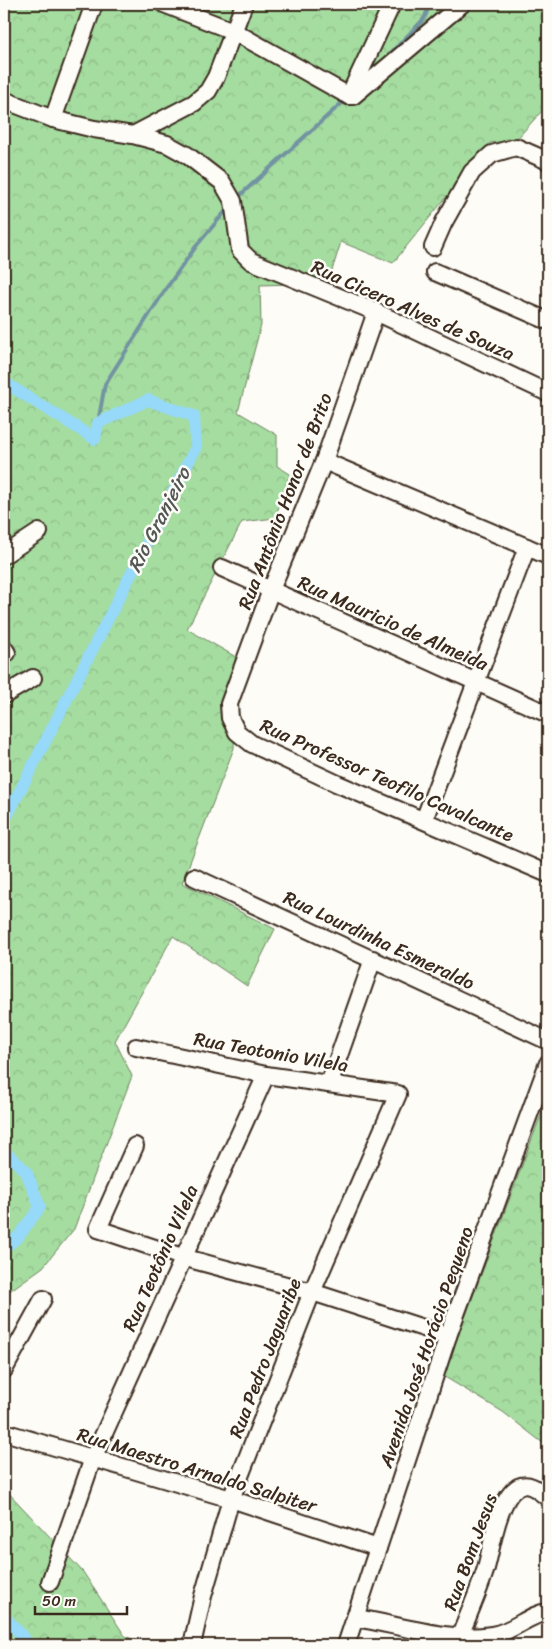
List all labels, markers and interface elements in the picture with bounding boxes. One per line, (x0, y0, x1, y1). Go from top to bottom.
street label: Rua Cicero Alves de Souza (306, 250, 520, 370)
street label: Rua Antônio Honor de Brito (228, 387, 342, 614)
water label: Rio Granjeiro (117, 460, 201, 579)
street label: Rua Mauricio de Almeida (292, 566, 494, 680)
street label: Rua Professor Teofilo Cavalcante (255, 709, 519, 851)
street label: Rua Lourdinha Esmeraldo (278, 881, 480, 999)
street label: Rua Teotonio Vilela (191, 1022, 351, 1082)
street label: Rua Teotônio Vilela (113, 1179, 207, 1337)
street label: Avenida José Horácio Pequeno (369, 1222, 483, 1473)
street label: Rua Pedro Jaguaribe (219, 1273, 311, 1443)
street label: Rua Maestro Arnaldo Salpiter (73, 1418, 322, 1523)
street label: Rua Bom Jesus (434, 1489, 507, 1615)
scale bar (35, 1584, 128, 1616)
text: 50 m (42, 1588, 77, 1614)

